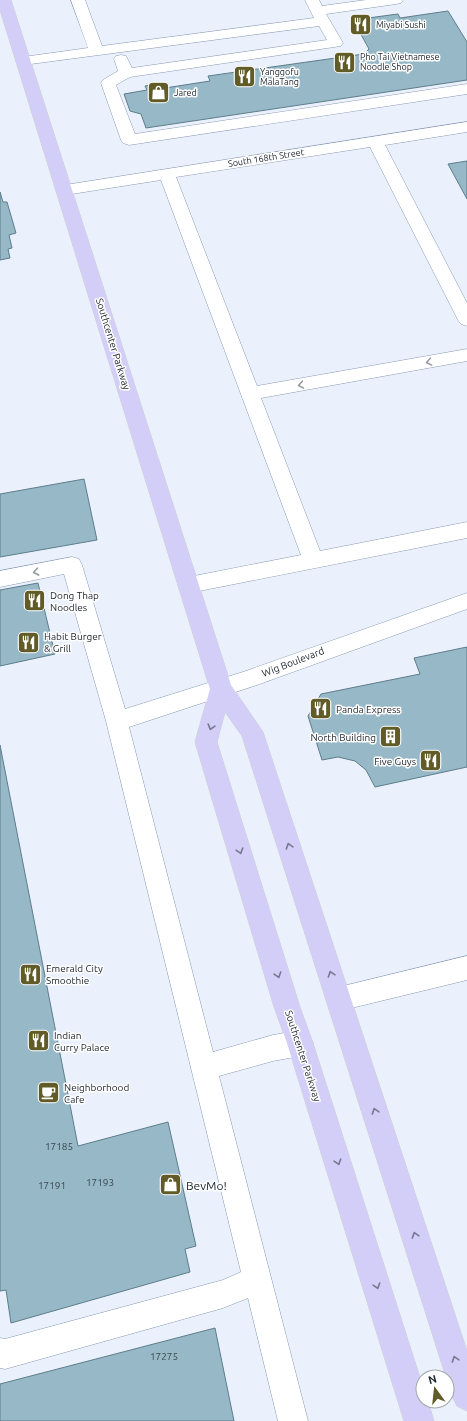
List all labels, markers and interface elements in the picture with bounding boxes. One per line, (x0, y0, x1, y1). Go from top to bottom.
restaurant icon: Miyabi Sushi (348, 12, 374, 38)
place label: Miyabi Sushi (376, 20, 426, 30)
restaurant icon: Pho Tai Vietnamese Noodle Shop (331, 49, 357, 75)
place label: Pho Tai Vietnamese Noodle Shop (360, 52, 439, 72)
restaurant icon: Yanggofu MalaTang (231, 64, 257, 90)
place label: Yanggofu MalaTang (260, 67, 299, 87)
shop icon: Jared (145, 80, 171, 106)
place label: Jared (174, 88, 197, 98)
street label: South 168th Street (227, 147, 305, 169)
street label: Southcenter Parkway (94, 297, 132, 391)
one-way arrow (425, 357, 432, 366)
one-way arrow (298, 380, 304, 388)
one-way arrow (33, 568, 39, 576)
restaurant icon: Dong Thap Noodles (22, 588, 48, 614)
place label: Dong Thap Noodles (50, 590, 99, 613)
restaurant icon: Habit Burger & Grill (15, 629, 41, 655)
place label: Habit Burger & Grill (44, 631, 102, 654)
street label: Wig Boulevard (260, 645, 326, 679)
restaurant icon: Panda Express (307, 696, 333, 722)
place label: Panda Express (336, 704, 401, 715)
one-way arrow (207, 723, 215, 730)
building icon: North Building (378, 724, 404, 750)
place label: North Building (310, 732, 376, 743)
restaurant icon: Five Guys (418, 748, 444, 774)
place label: Five Guys (374, 756, 416, 767)
one-way arrow (285, 843, 294, 850)
one-way arrow (235, 847, 244, 854)
restaurant icon: Emerald City Smoothie (18, 961, 44, 987)
place label: Emerald City Smoothie (46, 963, 103, 986)
one-way arrow (327, 971, 336, 978)
one-way arrow (273, 972, 282, 979)
street label: Southcenter Parkway (283, 1009, 323, 1103)
restaurant icon: Indian Curry Palace (26, 1028, 52, 1054)
place label: Indian Curry Palace (54, 1030, 110, 1053)
cafe icon: Neighborhood Cafe (35, 1080, 61, 1106)
place label: Neighborhood Cafe (64, 1082, 129, 1105)
one-way arrow (371, 1108, 380, 1115)
house number: 17185 (45, 1141, 73, 1152)
one-way arrow (333, 1158, 342, 1165)
shop icon: BevMo! (157, 1172, 183, 1198)
house number: 17193 (86, 1177, 114, 1188)
place label: BevMo! (186, 1179, 227, 1192)
house number: 17191 (38, 1180, 66, 1191)
one-way arrow (411, 1232, 420, 1239)
one-way arrow (372, 1282, 381, 1289)
house number: 17275 (150, 1351, 178, 1362)
one-way arrow (451, 1355, 460, 1362)
north arrow (415, 1369, 455, 1409)
text: N (427, 1372, 438, 1386)

